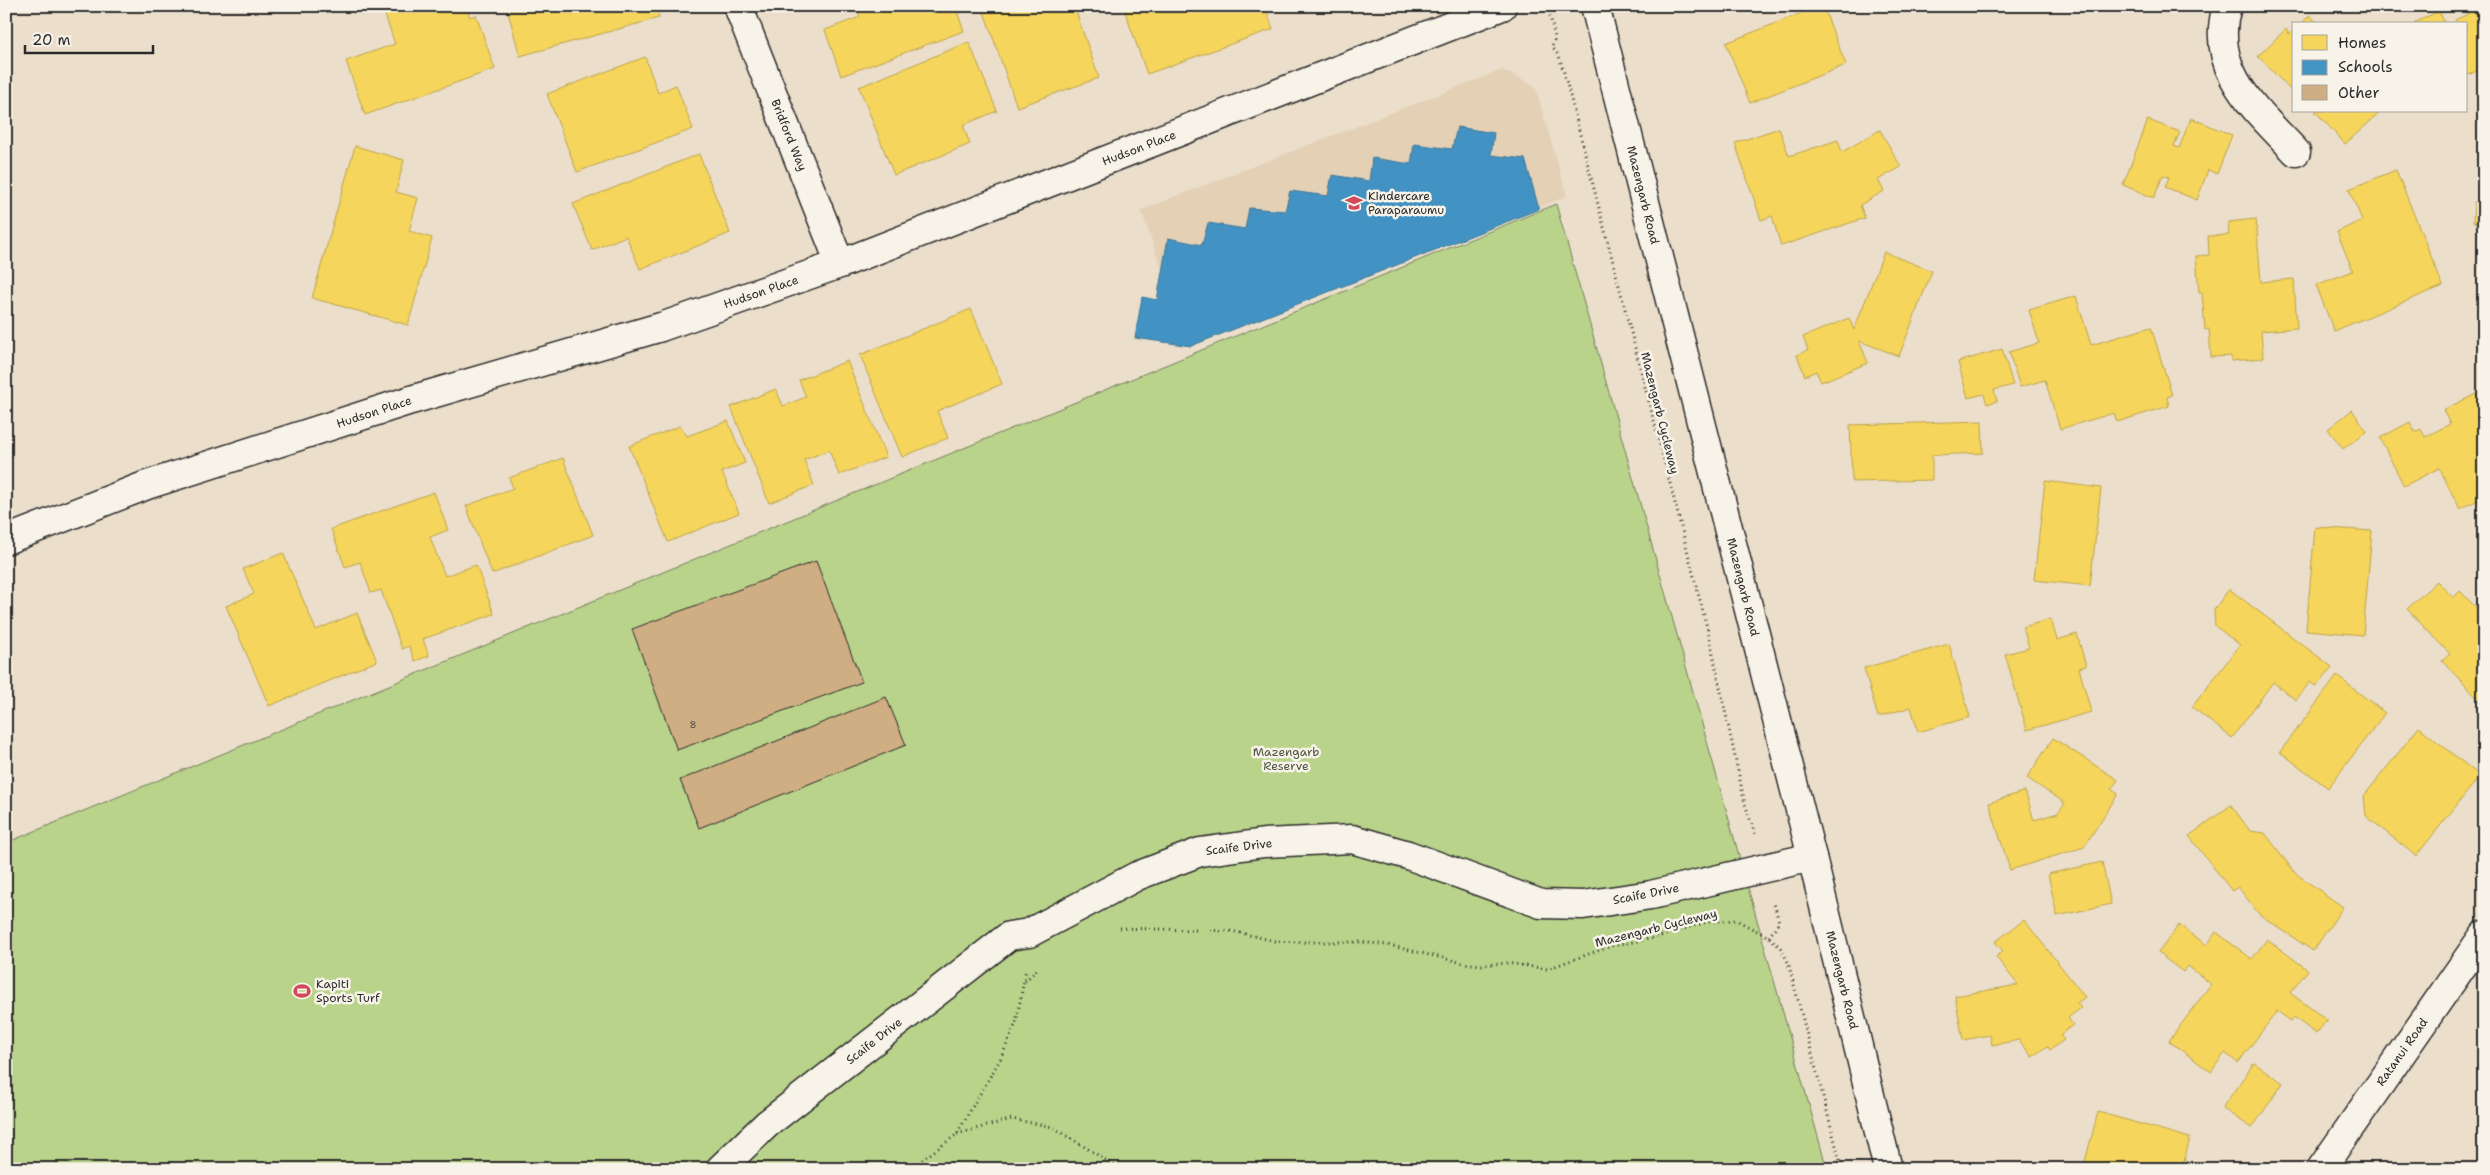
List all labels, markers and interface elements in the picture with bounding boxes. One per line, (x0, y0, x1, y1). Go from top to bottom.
scale bar (25, 22, 152, 54)
legend (2292, 22, 2468, 112)
text: 20 m (32, 30, 71, 50)
text: Homes (2338, 33, 2386, 53)
text: Schools (2338, 57, 2393, 77)
text: Other (2338, 83, 2380, 103)
street label: Bridford Way (767, 97, 811, 173)
street label: Hudson Place (1100, 126, 1179, 169)
street label: Mazengarb Road (1623, 144, 1663, 246)
place label: Kindercare Paraparaumu (1368, 188, 1444, 218)
school or university icon: Kindercare Paraparaumu (1344, 193, 1364, 213)
street label: Hudson Place (721, 272, 801, 312)
street label: Mazengarb Cycleway (1637, 350, 1683, 476)
street label: Hudson Place (334, 392, 414, 432)
street label: Mazengarb Road (1723, 536, 1763, 638)
house number: 8 (690, 718, 697, 731)
park label: Mazengarb Reserve (1253, 744, 1319, 774)
street label: Scaife Drive (1205, 835, 1274, 859)
street label: Scaife Drive (1611, 880, 1681, 908)
street label: Mazengarb Cycleway (1593, 905, 1719, 951)
street label: Mazengarb Road (1822, 929, 1862, 1031)
place label: Kapiti Sports Turf (316, 976, 380, 1006)
sports icon: Kapiti Sports Turf (292, 981, 312, 1001)
street label: Scaife Drive (843, 1014, 906, 1068)
street label: Ratanui Road (2373, 1015, 2432, 1089)

